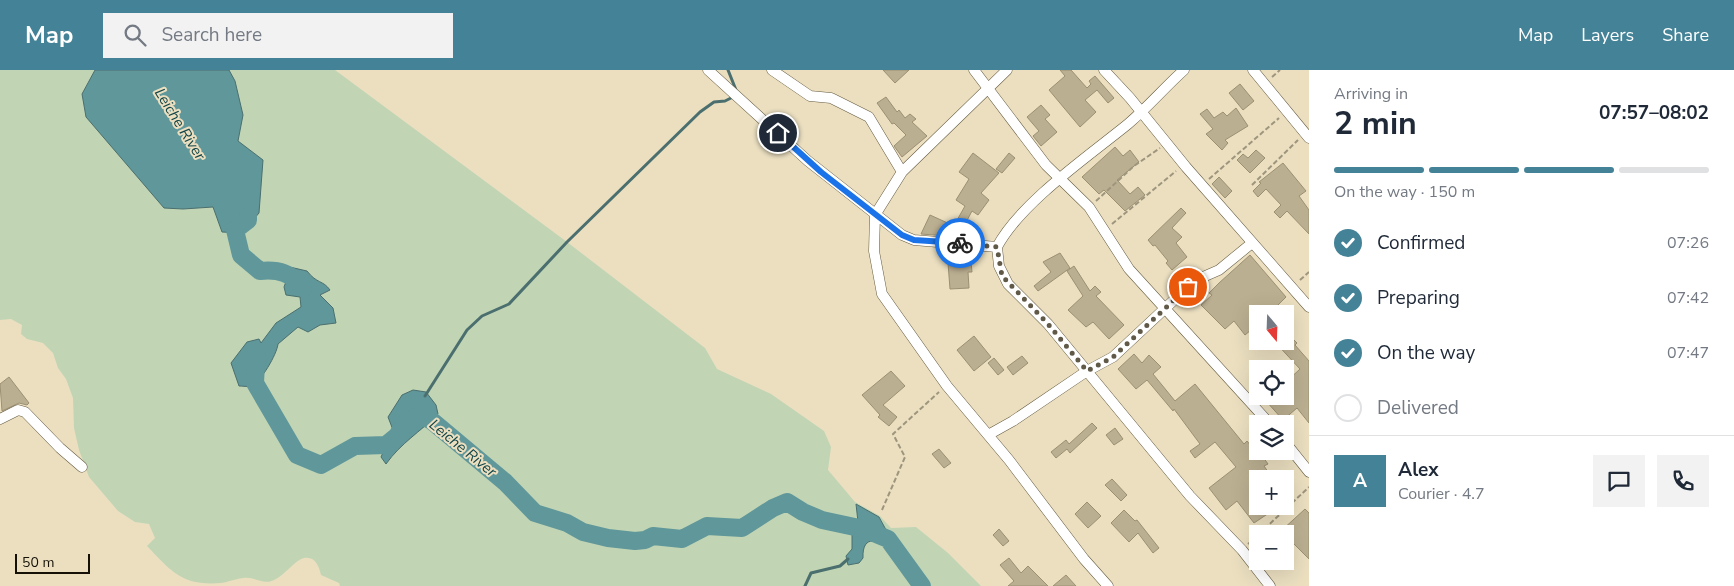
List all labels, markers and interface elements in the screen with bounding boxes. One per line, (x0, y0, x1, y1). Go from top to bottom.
search box (103, 13, 453, 58)
text: Map (25, 19, 73, 51)
icon: search (121, 21, 149, 49)
text: Search here (161, 22, 262, 48)
text: Map (1518, 23, 1553, 47)
text: Layers (1581, 23, 1634, 47)
text: Share (1662, 23, 1709, 47)
text: Arriving in (1334, 83, 1408, 105)
water label: Leiche River (150, 84, 210, 164)
text: 07:57–08:02 (1599, 100, 1709, 126)
text: 2 min (1334, 102, 1417, 145)
pin (757, 112, 799, 154)
icon: home (764, 119, 792, 147)
text: On the way · 150 m (1334, 181, 1475, 203)
courier (935, 218, 985, 268)
icon: bike (946, 229, 974, 257)
icon: check (1334, 229, 1362, 257)
text: Confirmed (1377, 230, 1465, 256)
text: 07:26 (1667, 232, 1709, 254)
pin (1167, 266, 1209, 308)
icon: bag (1174, 273, 1202, 301)
icon: check (1334, 284, 1362, 312)
text: Preparing (1377, 285, 1460, 311)
text: 07:42 (1667, 287, 1709, 309)
north arrow (1249, 305, 1294, 350)
map controls (1249, 305, 1294, 570)
icon: check (1334, 339, 1362, 367)
text: On the way (1377, 340, 1475, 366)
text: 07:47 (1667, 342, 1709, 364)
button: locate (1249, 360, 1294, 405)
text: Delivered (1377, 395, 1459, 421)
water label: Leiche River (425, 415, 501, 482)
button: layers (1249, 415, 1294, 460)
button: chat (1593, 455, 1645, 507)
button: phone (1657, 455, 1709, 507)
text: Alex (1398, 457, 1439, 483)
text: A (1353, 468, 1367, 494)
button: + (1249, 470, 1294, 515)
text: Courier · 4.7 (1398, 483, 1484, 505)
button: − (1249, 525, 1294, 570)
scale bar (15, 551, 90, 574)
text: 50 m (22, 553, 54, 572)

